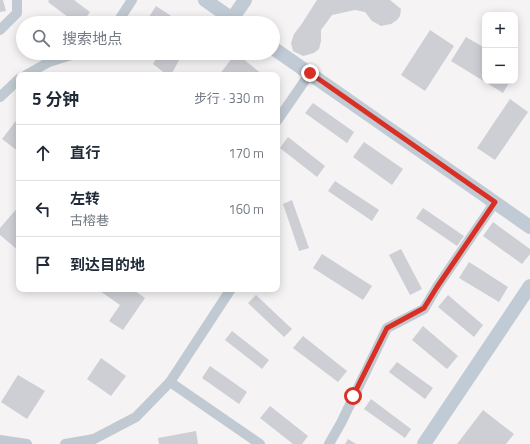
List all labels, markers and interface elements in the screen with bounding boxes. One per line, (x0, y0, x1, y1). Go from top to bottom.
map controls (482, 12, 518, 84)
button: + (482, 12, 518, 48)
search box (16, 16, 280, 60)
icon: search (30, 27, 52, 49)
text: 搜索地点 (62, 27, 122, 50)
button: − (482, 48, 518, 84)
route end (301, 64, 319, 82)
text: 5 分钟 (32, 86, 79, 112)
text: 步行 · 330 m (194, 88, 264, 108)
text: 直行 (70, 141, 100, 164)
icon: ahead (32, 142, 54, 164)
text: 170 m (228, 143, 264, 163)
text: 左转 (70, 187, 100, 210)
icon: left (32, 198, 54, 220)
text: 160 m (228, 199, 264, 219)
text: 古榕巷 (70, 210, 109, 230)
text: 到达目的地 (70, 253, 145, 276)
icon: arrive (32, 254, 54, 276)
route start (344, 387, 362, 405)

